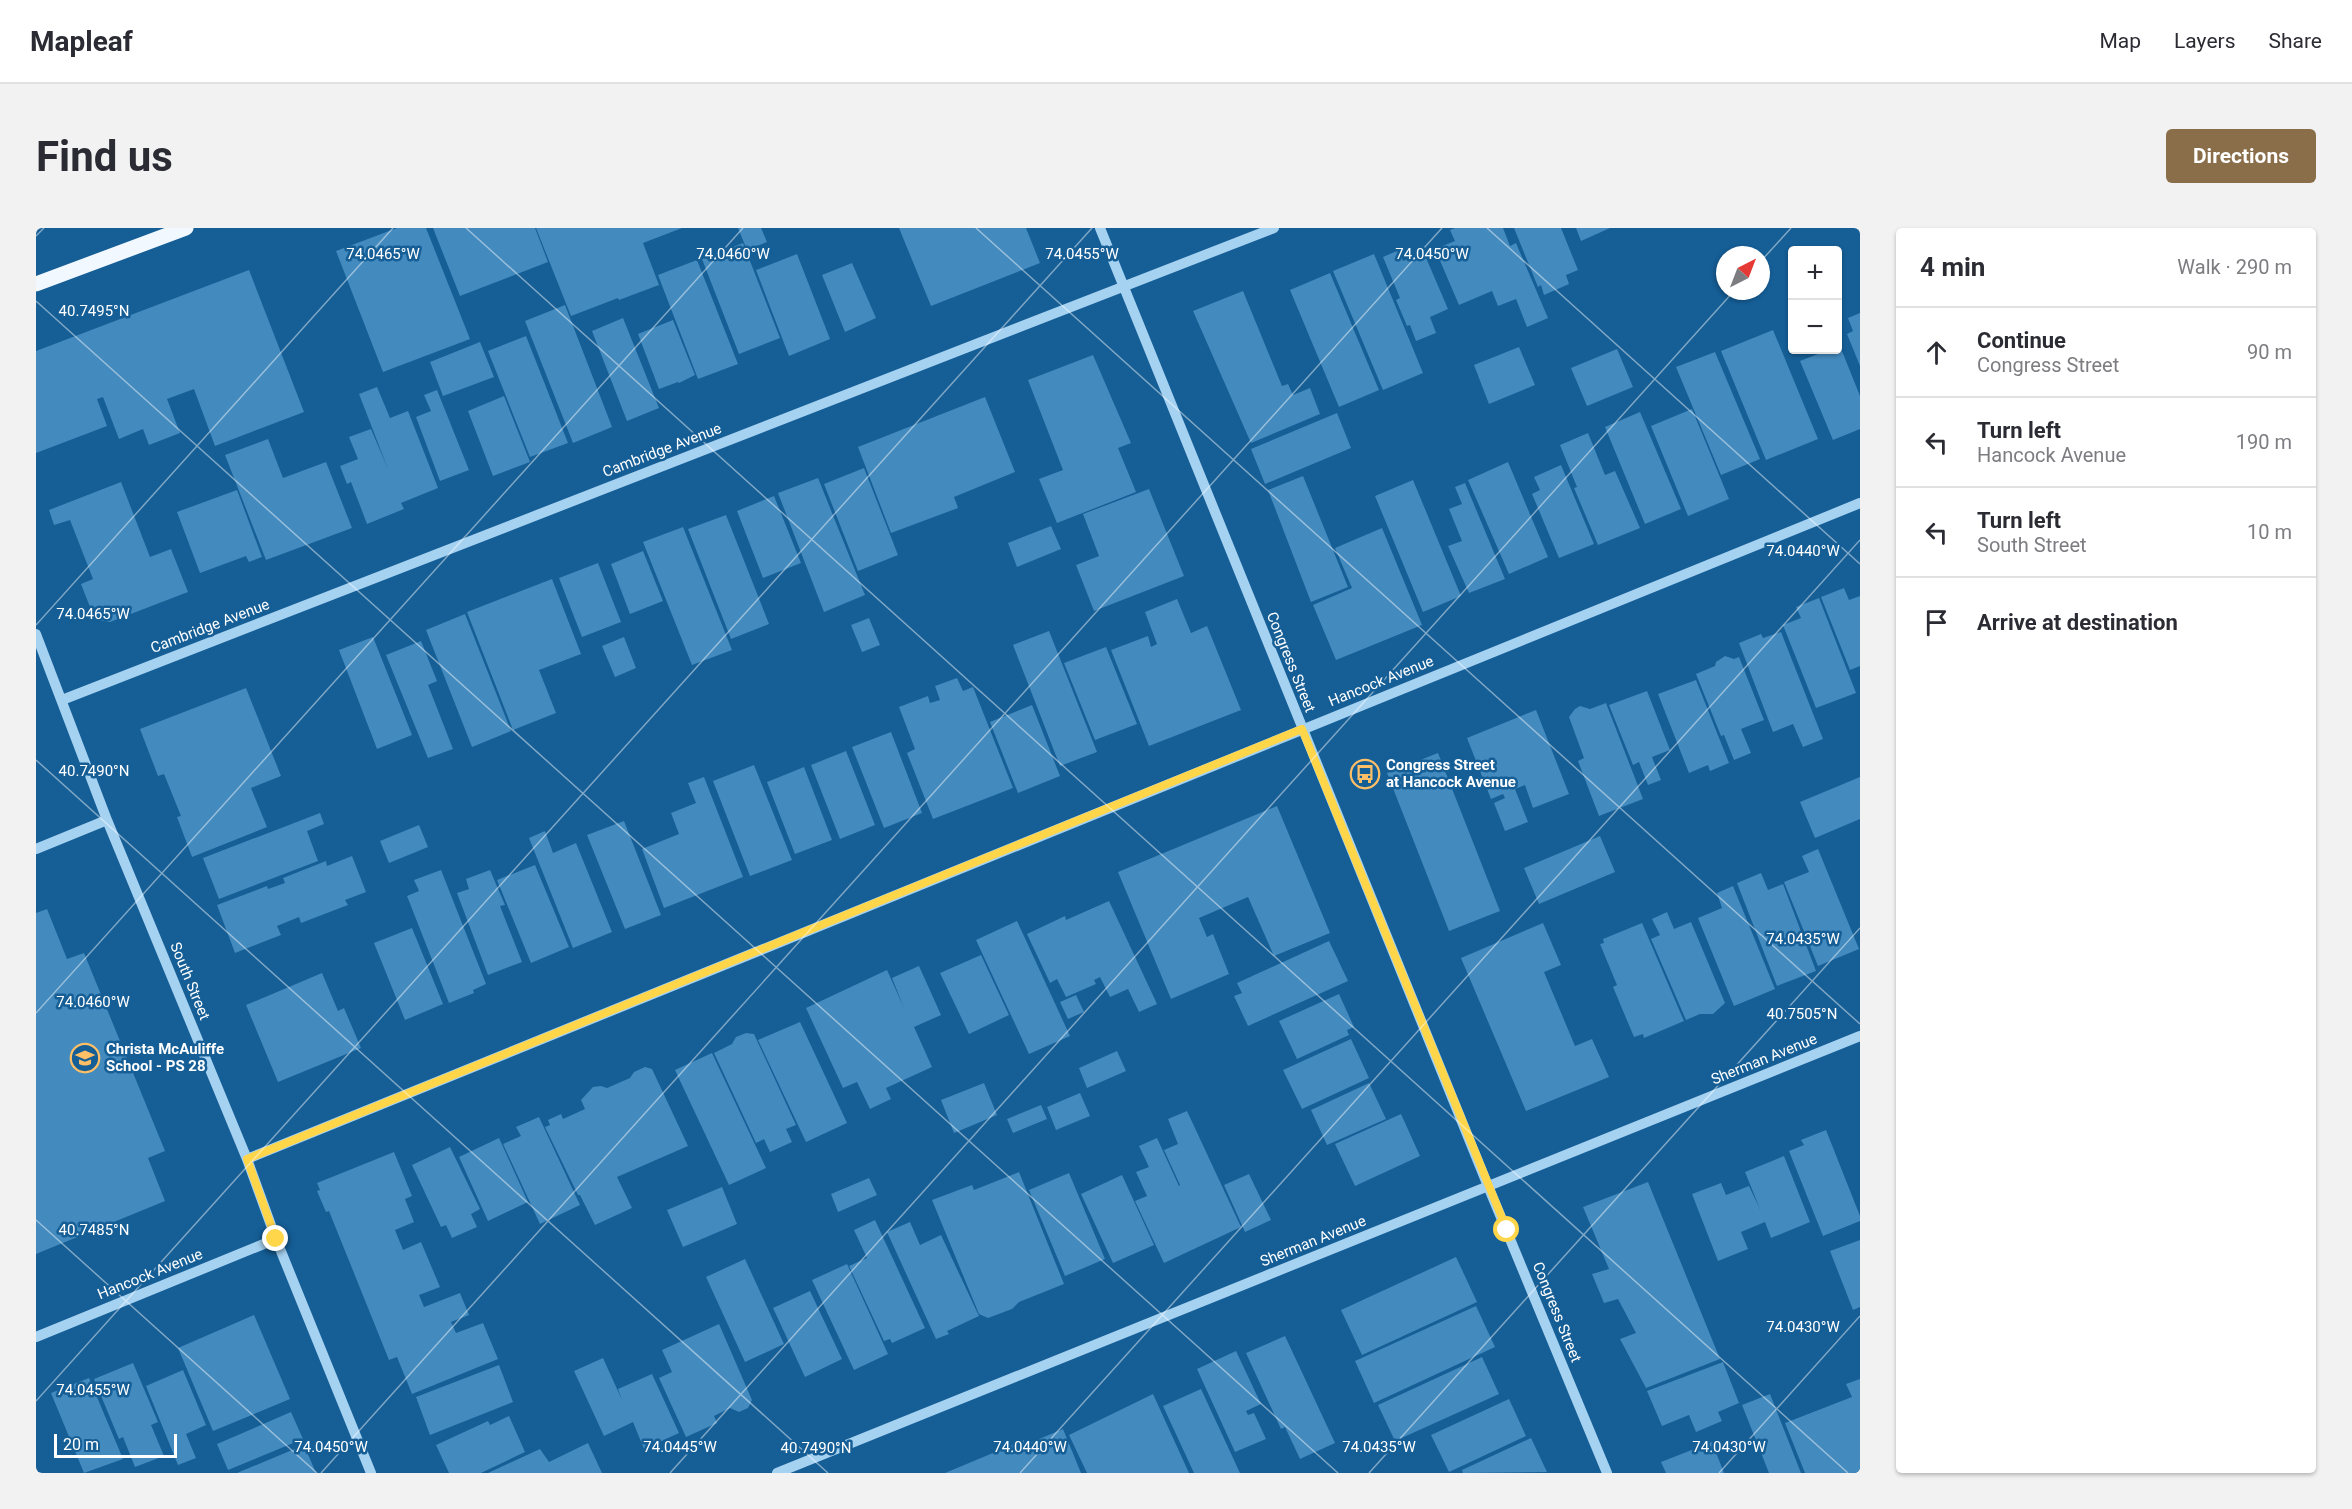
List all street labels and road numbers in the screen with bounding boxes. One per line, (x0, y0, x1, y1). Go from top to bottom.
street label: Cambridge Avenue (600, 419, 724, 481)
street label: Cambridge Avenue (148, 595, 272, 657)
street label: Congress Street (1263, 609, 1319, 715)
street label: Hancock Avenue (1326, 652, 1436, 710)
street label: South Street (166, 940, 214, 1023)
street label: Sherman Avenue (1708, 1030, 1820, 1088)
street label: Sherman Avenue (1257, 1212, 1369, 1270)
street label: Hancock Avenue (95, 1245, 205, 1303)
street label: Congress Street (1529, 1259, 1585, 1365)

